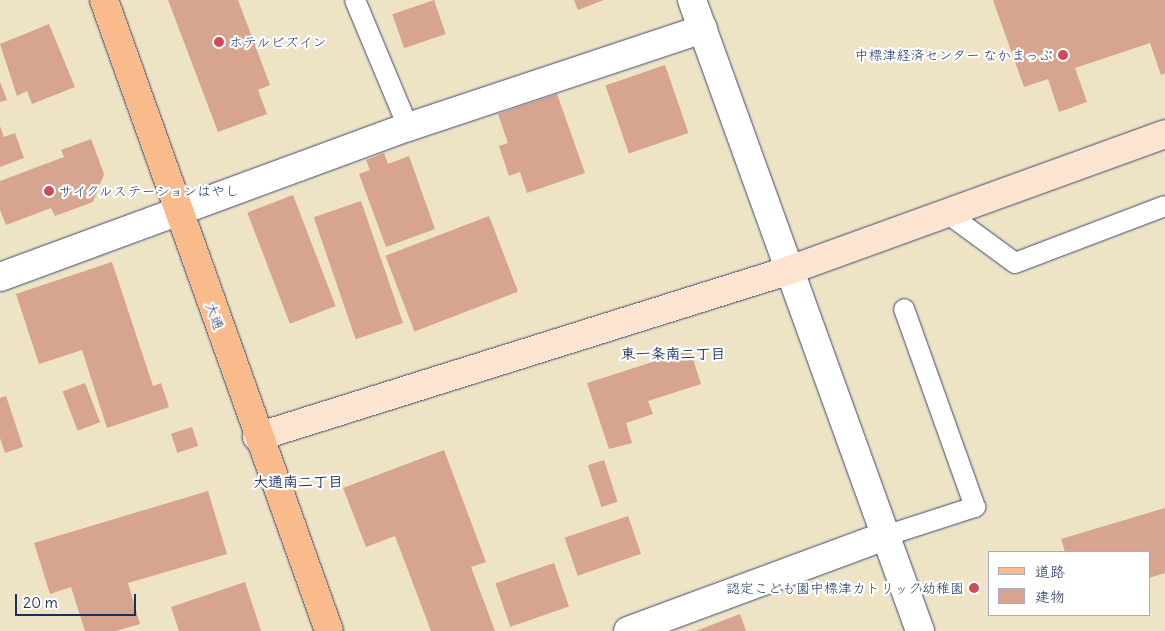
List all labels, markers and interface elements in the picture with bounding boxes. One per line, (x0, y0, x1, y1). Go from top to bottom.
place label: ホテルビズイン (229, 34, 327, 50)
marker: ホテルビズイン (213, 36, 225, 48)
place label: 中標津経済センター なかまっぷ (854, 47, 1053, 63)
marker: 中標津経済センター なかまっぷ (1057, 49, 1069, 61)
place label: サイクルステーションはやし (59, 183, 241, 199)
marker: サイクルステーションはやし (43, 185, 55, 197)
street label: 大通 (202, 300, 228, 332)
district label: 東一条南二丁目 (621, 345, 725, 363)
district label: 大通南二丁目 (253, 473, 343, 491)
legend (988, 551, 1150, 616)
text: 道路 (1035, 562, 1065, 581)
place label: 認定こども園中標津カトリック幼稚園 (726, 580, 964, 596)
marker: 認定こども園中標津カトリック幼稚園 (968, 582, 980, 594)
scale bar (18, 584, 139, 616)
text: 建物 (1035, 587, 1065, 606)
text: 20 m (23, 593, 58, 612)

